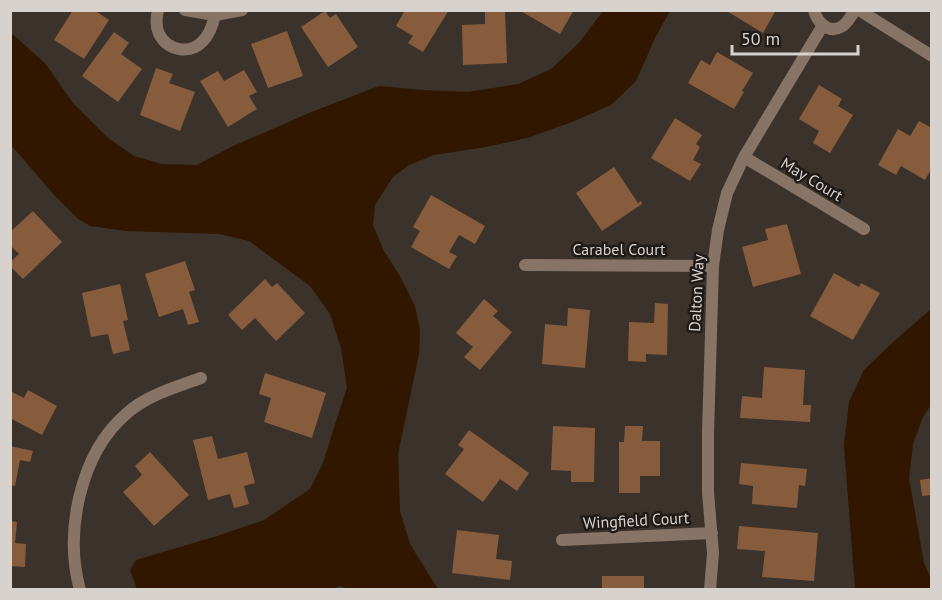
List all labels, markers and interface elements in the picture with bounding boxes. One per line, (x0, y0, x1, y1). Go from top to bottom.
scale bar (732, 18, 858, 56)
text: 50 m (741, 27, 780, 50)
street label: May Court (777, 153, 847, 206)
street label: Carabel Court (572, 239, 666, 259)
street label: Dalton Way (684, 253, 708, 332)
street label: Wingfield Court (582, 507, 690, 533)

